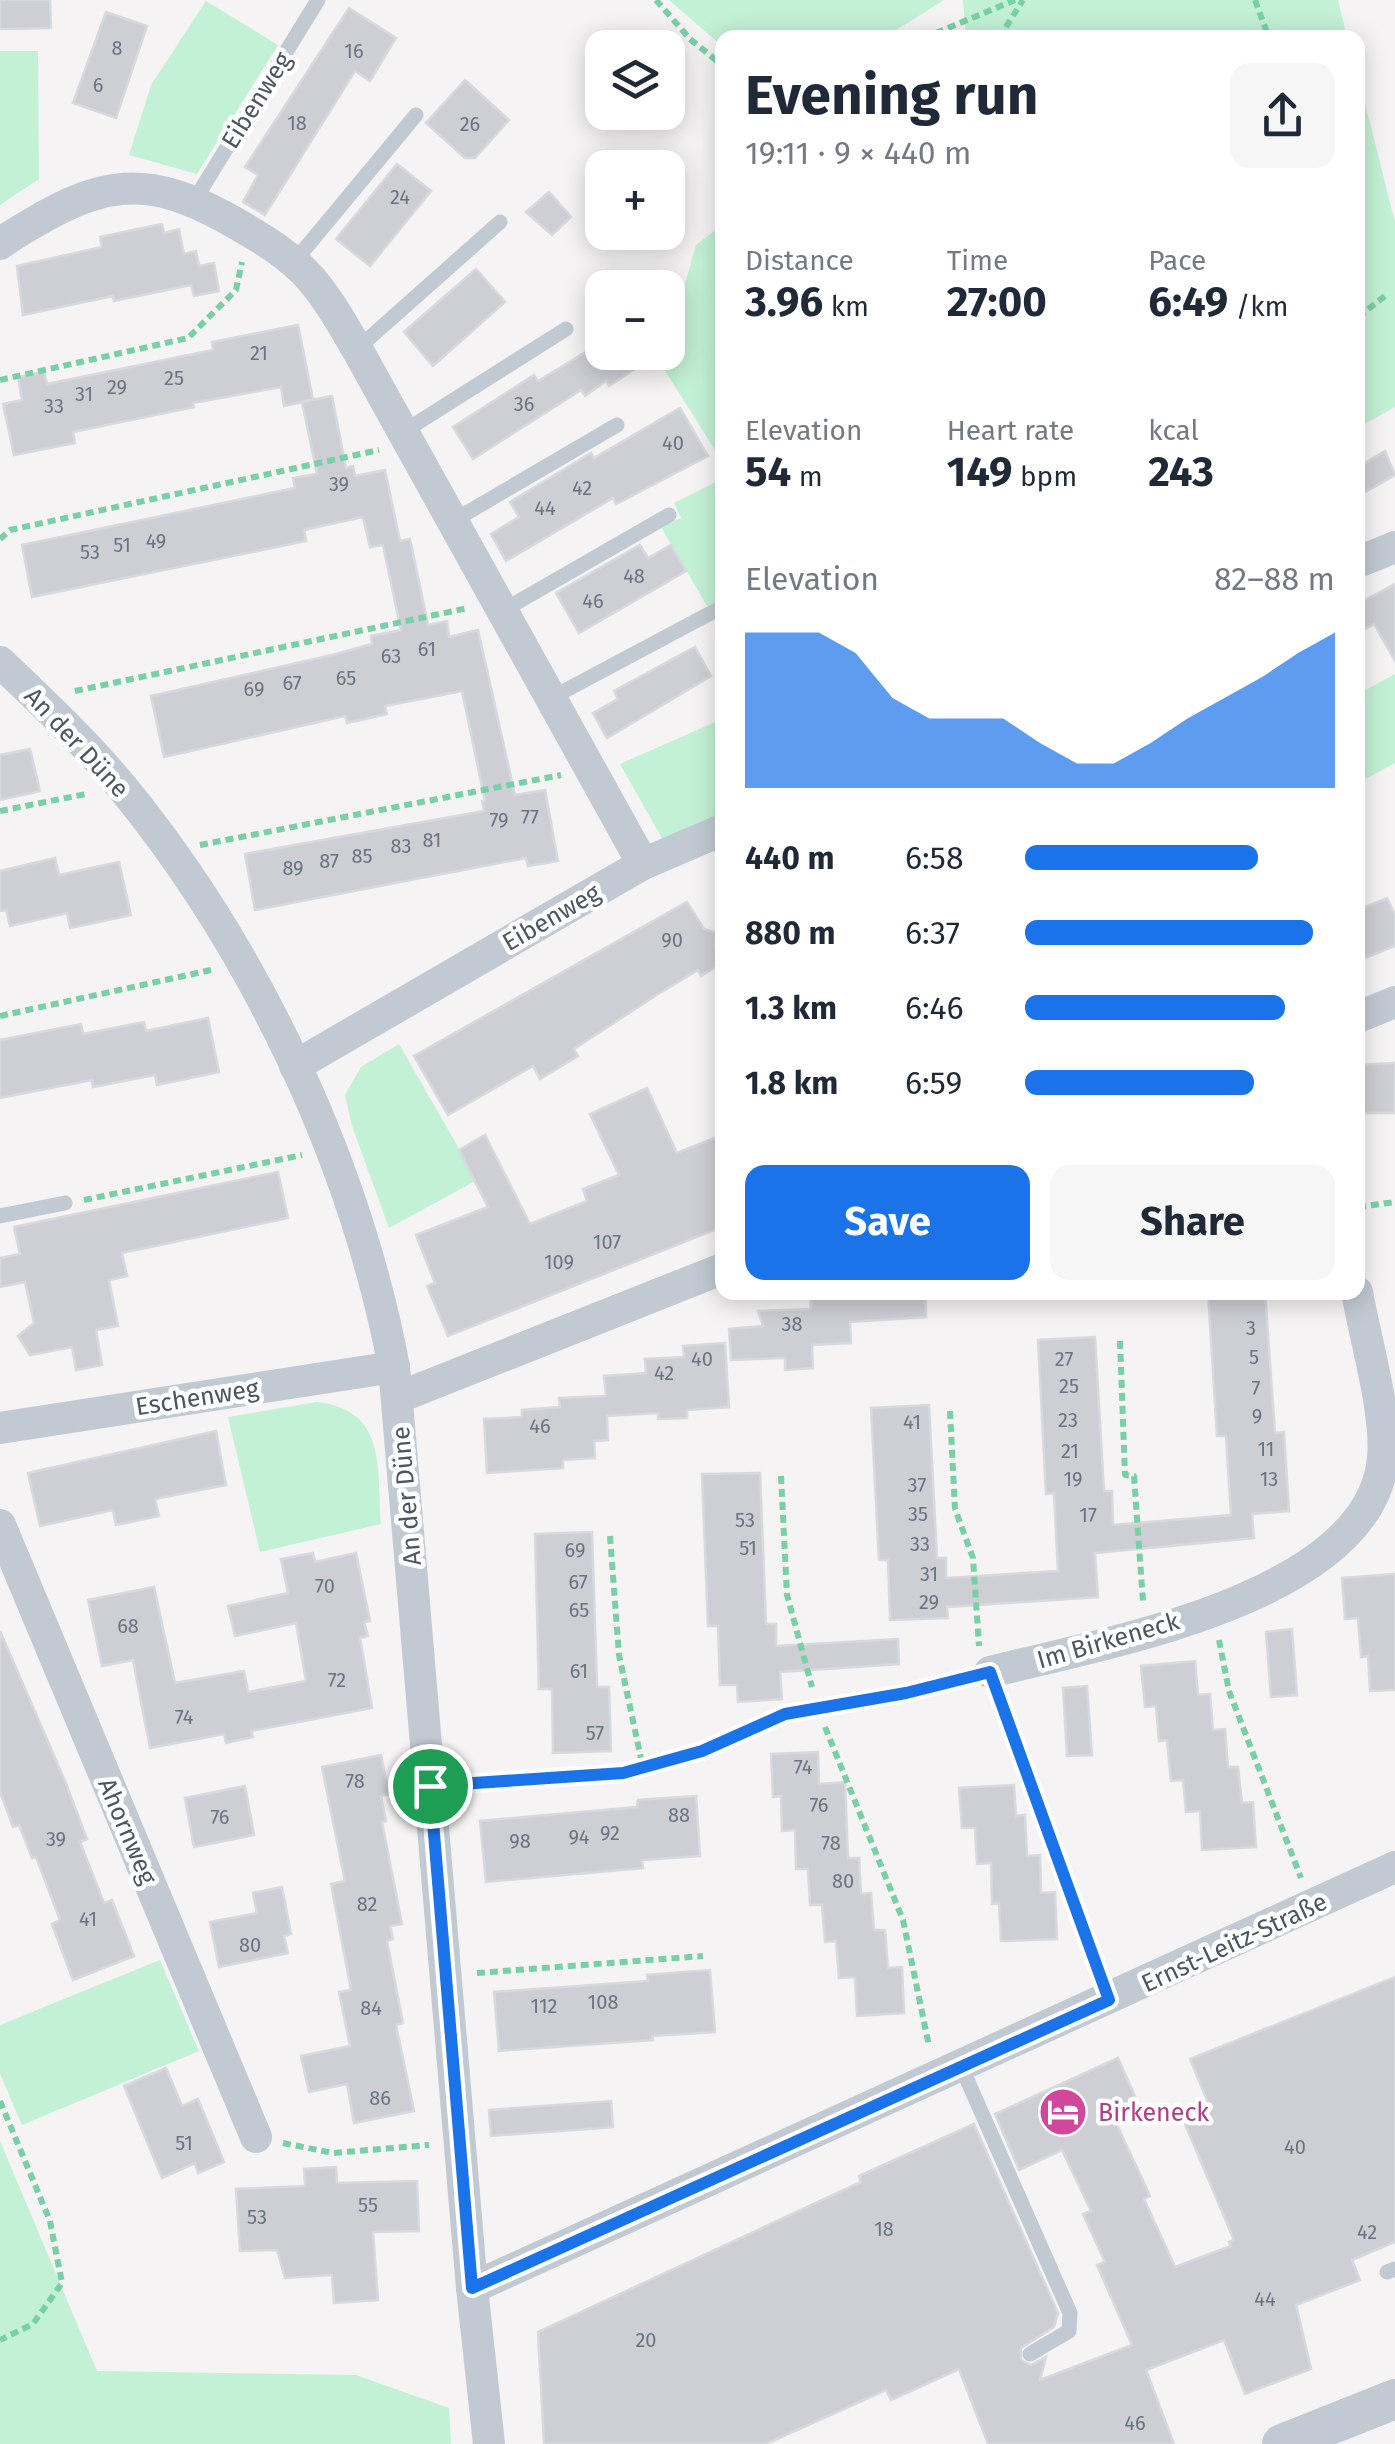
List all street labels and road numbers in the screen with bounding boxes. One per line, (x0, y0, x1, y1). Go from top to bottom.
street label: Eibenweg (215, 47, 298, 154)
street label: An der Düne (18, 681, 135, 804)
street label: Eibenweg (497, 878, 606, 958)
street label: Eschenweg (133, 1373, 261, 1423)
street label: An der Düne (386, 1425, 428, 1567)
street label: Im Birkeneck (1034, 1606, 1183, 1676)
street label: Ahornweg (91, 1774, 163, 1889)
street label: Ernst-Leitz-Straße (1137, 1887, 1332, 1999)

